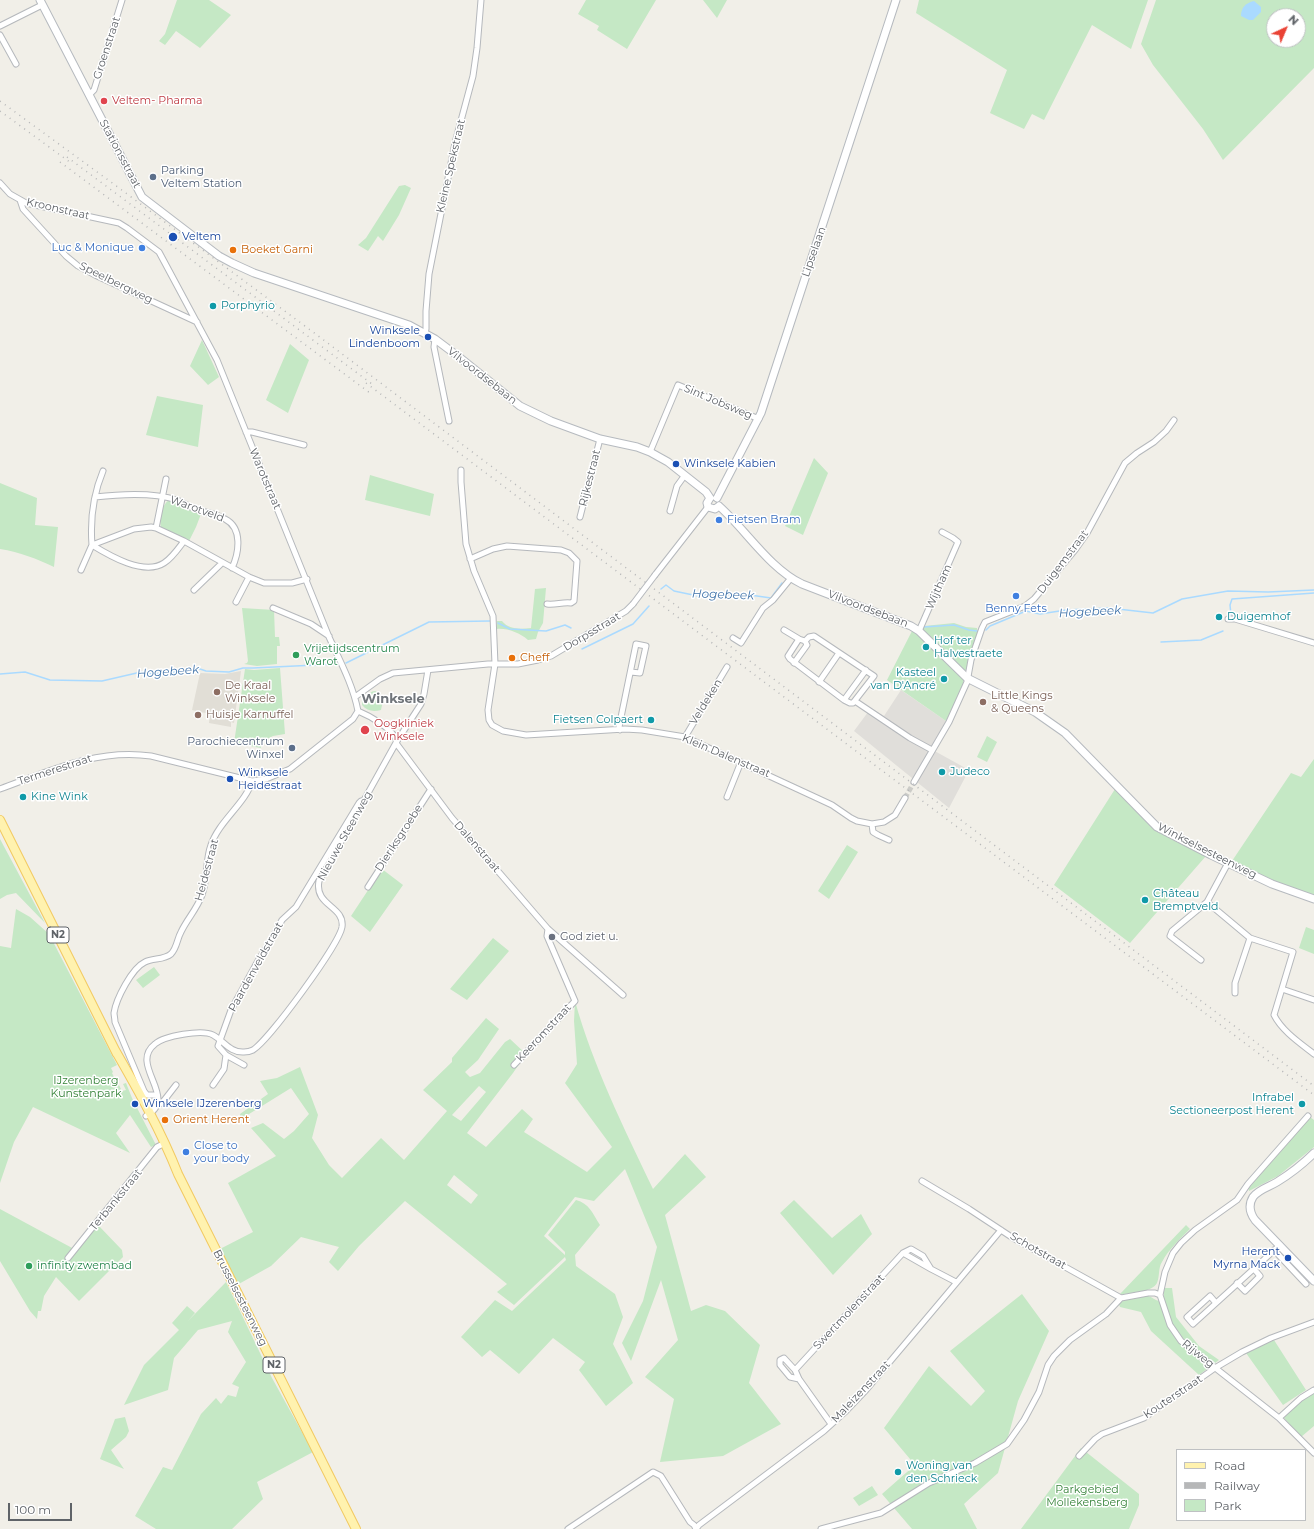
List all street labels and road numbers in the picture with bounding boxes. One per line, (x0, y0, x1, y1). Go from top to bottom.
street label: Groenstraat (91, 15, 123, 81)
street label: Stationsstraat (96, 117, 144, 191)
street label: Kleine Spekstraat (434, 118, 468, 214)
street label: Kroonstraat (25, 195, 91, 223)
street label: Lipselaan (799, 225, 829, 279)
street label: Speelbergweg (77, 260, 155, 306)
street label: Vilvoordsebaan (445, 345, 519, 407)
street label: Sint Jobsweg (682, 382, 754, 422)
street label: Warotstraat (246, 447, 284, 511)
street label: Rijkestraat (577, 448, 603, 508)
street label: Warotveld (168, 493, 226, 525)
street label: Duigemstraat (1035, 527, 1091, 597)
street label: Wijtham (923, 562, 955, 612)
street label: Vilvoordsebaan (826, 588, 910, 630)
street label: Dorpsstraat (561, 610, 623, 654)
street label: Veldeken (687, 677, 725, 727)
street label: Klein Dalenstraat (680, 731, 772, 781)
street label: Termerestraat (16, 752, 94, 788)
street label: Nieuwe Steenweg (315, 789, 375, 883)
street label: Dieriksgroebe (372, 802, 426, 874)
street label: Dalenstraat (451, 819, 503, 875)
street label: Winkselsesteenweg (1155, 820, 1259, 882)
street label: Heidestraat (192, 837, 222, 903)
street label: Paardenveldstraat (226, 920, 286, 1014)
road number: N2 (47, 927, 69, 943)
street label: Keeromstraat (514, 1001, 574, 1065)
street label: Terbankstraat (87, 1166, 145, 1234)
street label: Schotstraat (1007, 1230, 1069, 1272)
street label: Brusselsesteenweg (210, 1248, 270, 1348)
street label: Swertmolenstraat (811, 1271, 887, 1353)
street label: Rijweg (1179, 1337, 1217, 1371)
road number: N2 (263, 1357, 285, 1373)
street label: Maleizenstraat (829, 1358, 893, 1426)
street label: Kouterstraat (1141, 1372, 1205, 1422)

